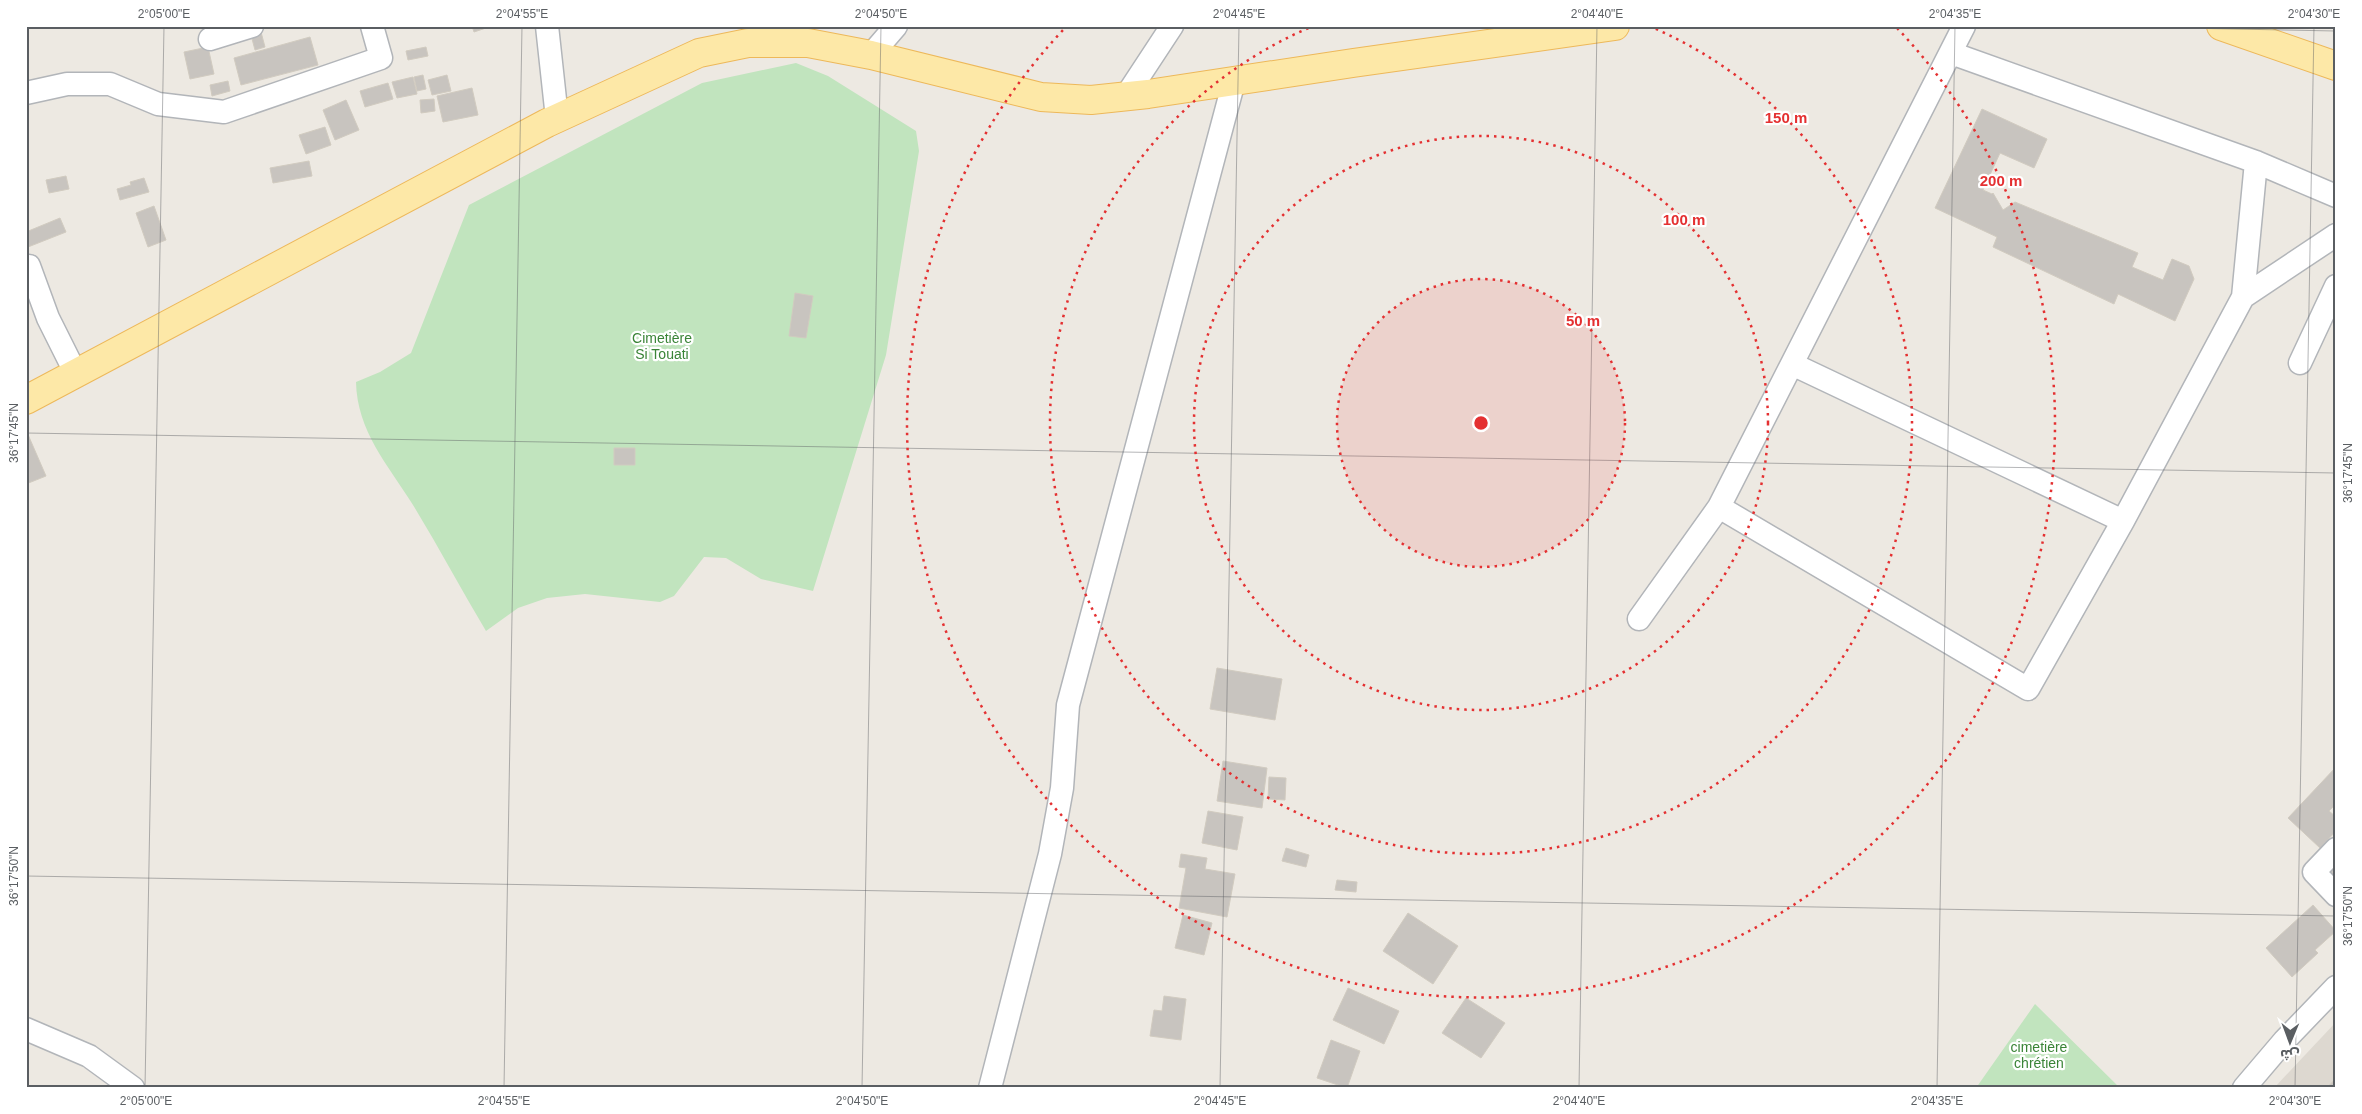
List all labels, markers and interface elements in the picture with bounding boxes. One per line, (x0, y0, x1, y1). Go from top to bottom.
text: 2°05'00"E (138, 7, 190, 21)
text: 2°04'55"E (496, 7, 548, 21)
text: 2°04'50"E (855, 7, 907, 21)
text: 2°04'45"E (1213, 7, 1265, 21)
text: 2°04'40"E (1571, 7, 1623, 21)
text: 2°04'35"E (1929, 7, 1981, 21)
text: 2°04'30"E (2288, 7, 2340, 21)
text: 150 m (1765, 109, 1807, 126)
text: 200 m (1980, 172, 2022, 189)
text: 100 m (1663, 211, 1705, 228)
text: 50 m (1566, 312, 1600, 329)
park label: Cimetière Si Touati (632, 330, 692, 362)
text: 36°17'45"N (7, 403, 21, 463)
centre of rings (1472, 414, 1490, 432)
text: 36°17'45"N (2341, 443, 2355, 503)
text: 36°17'50"N (7, 846, 21, 906)
text: 36°17'50"N (2341, 886, 2355, 946)
north arrow (2264, 1016, 2314, 1066)
park label: cimetière chrétien (2011, 1039, 2068, 1071)
text: ش (2280, 1047, 2300, 1063)
text: 2°05'00"E (120, 1094, 172, 1108)
text: 2°04'55"E (478, 1094, 530, 1108)
text: 2°04'50"E (836, 1094, 888, 1108)
text: 2°04'45"E (1194, 1094, 1246, 1108)
text: 2°04'40"E (1553, 1094, 1605, 1108)
text: 2°04'35"E (1911, 1094, 1963, 1108)
text: 2°04'30"E (2269, 1094, 2321, 1108)

